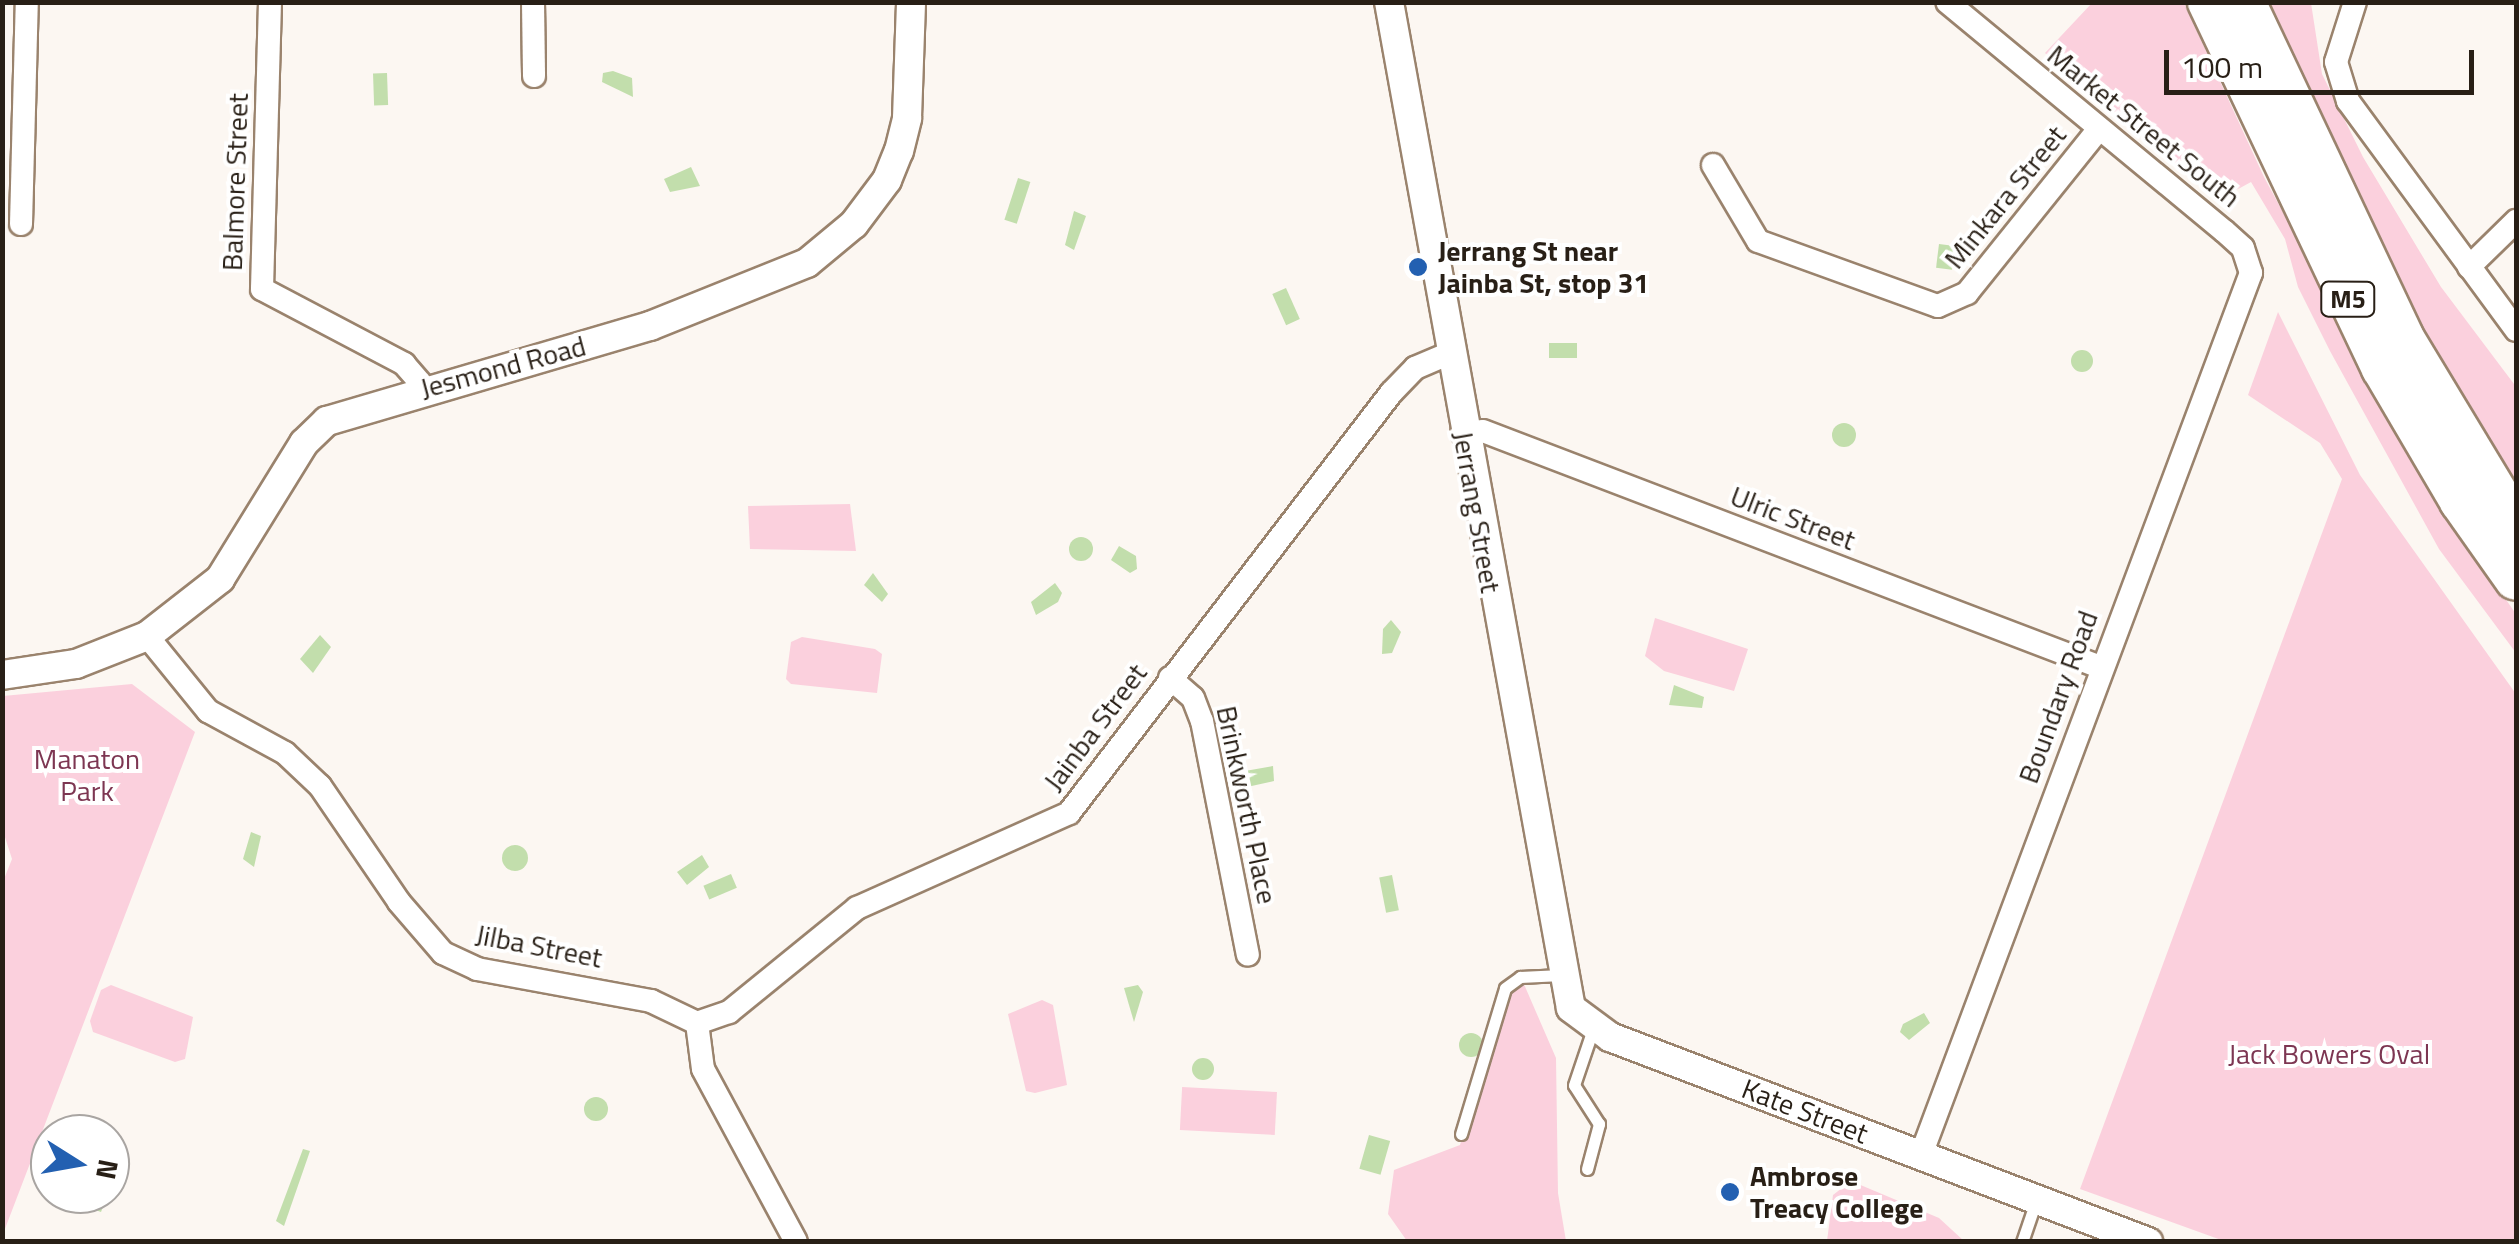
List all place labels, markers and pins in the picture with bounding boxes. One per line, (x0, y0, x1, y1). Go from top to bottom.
place label: Jerrang St near Jainba St, stop 31 (1438, 234, 1649, 300)
marker: Jerrang St near Jainba St, stop 31 (1407, 256, 1429, 278)
place label: Ambrose Treacy College (1750, 1159, 1923, 1225)
marker: Ambrose Treacy College (1719, 1181, 1741, 1203)

